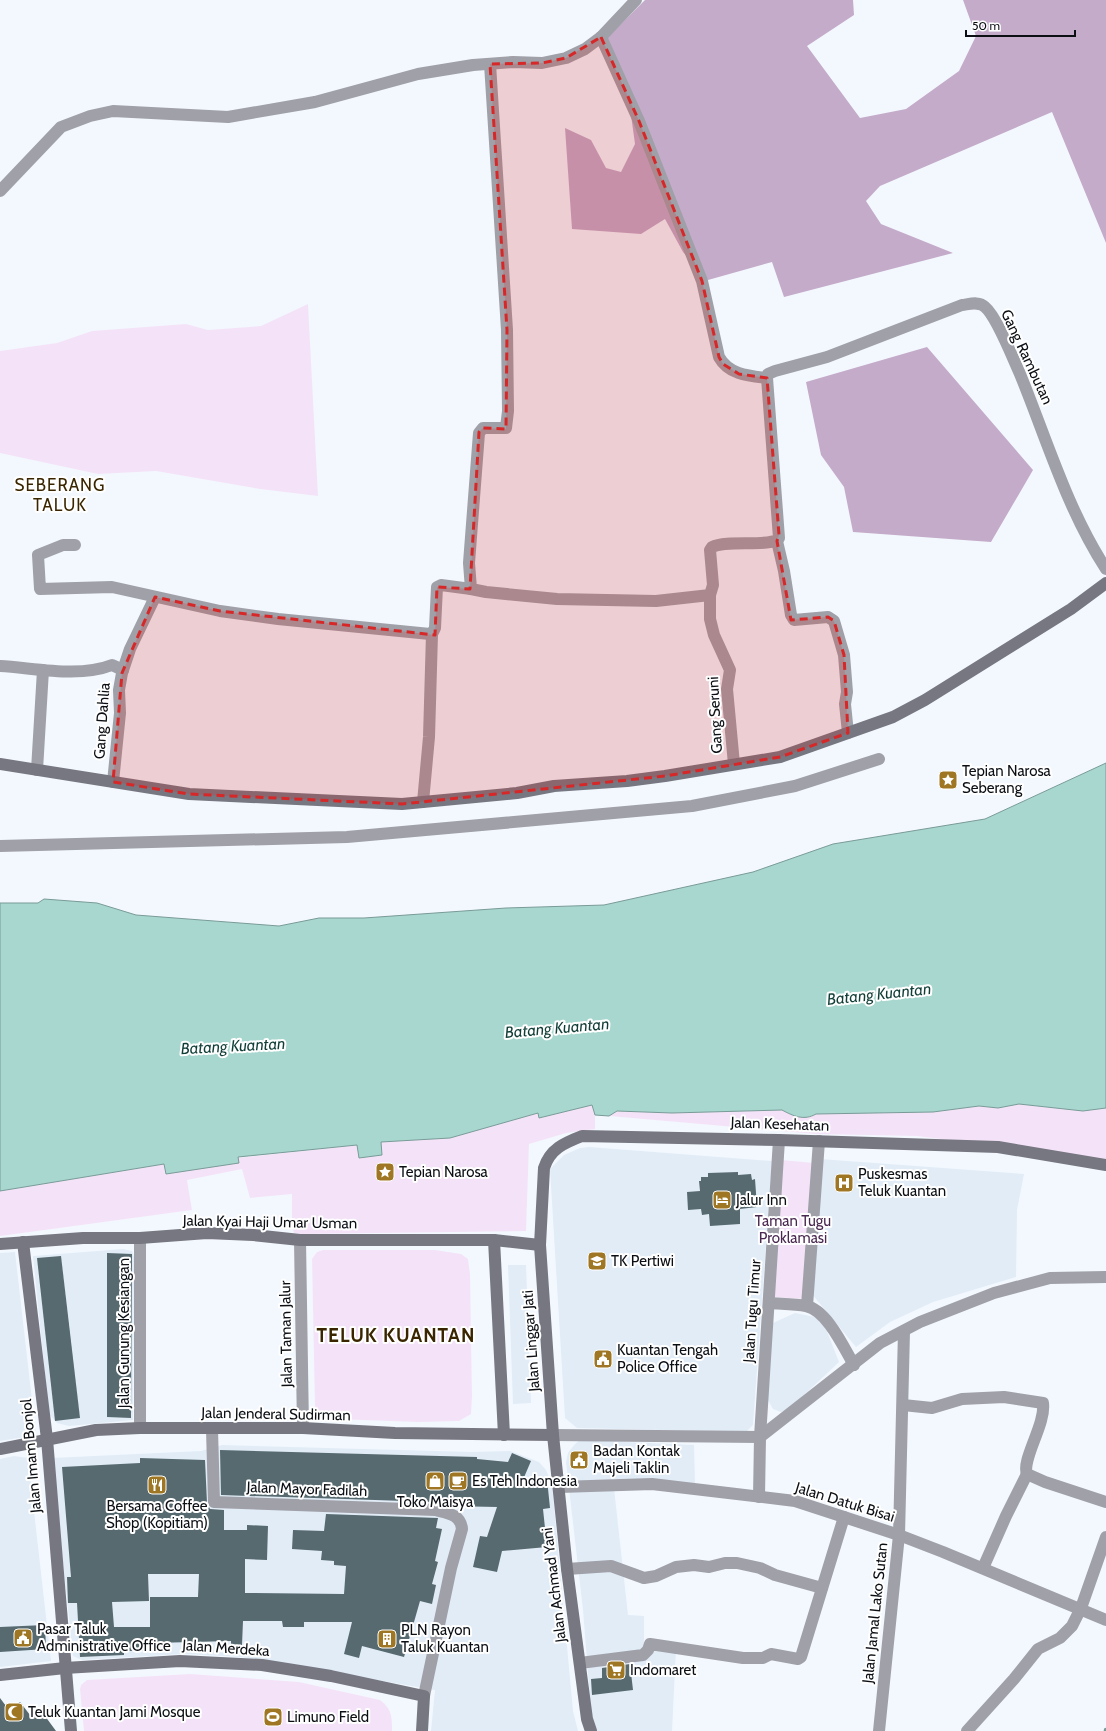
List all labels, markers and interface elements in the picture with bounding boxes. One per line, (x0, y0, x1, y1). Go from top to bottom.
scale bar (966, 12, 1075, 38)
text: 50 m (972, 18, 1000, 33)
street label: Gang Rambutan (997, 307, 1057, 407)
district label: SEBERANG TALUK (14, 475, 106, 515)
street label: Gang Seruni (704, 676, 726, 754)
street label: Gang Dahlia (90, 681, 114, 760)
place label: Tepian Narosa Seberang (962, 762, 1052, 797)
place icon: Tepian Narosa Seberang (937, 769, 959, 791)
water label: Batang Kuantan (826, 979, 932, 1009)
water label: Batang Kuantan (504, 1014, 610, 1042)
water label: Batang Kuantan (180, 1034, 286, 1058)
street label: Jalan Kesehatan (729, 1113, 830, 1135)
place icon: Tepian Narosa (374, 1161, 396, 1183)
place label: Tepian Narosa (399, 1163, 489, 1181)
place label: Puskesmas Teluk Kuantan (858, 1165, 946, 1200)
hospital icon: Puskesmas Teluk Kuantan (833, 1172, 855, 1194)
hotel icon: Jalur Inn (711, 1189, 733, 1211)
place label: Jalur Inn (735, 1191, 787, 1209)
street label: Jalan Kyai Haji Umar Usman (182, 1211, 357, 1233)
park label: Taman Tugu Proklamasi (755, 1212, 831, 1247)
school or university icon: TK Pertiwi (586, 1250, 608, 1272)
place label: TK Pertiwi (611, 1252, 674, 1270)
street label: Jalan Gunung Kesiangan (115, 1258, 133, 1409)
street label: Jalan Tugu Timur (739, 1259, 765, 1364)
street label: Jalan Taman Jalur (276, 1280, 296, 1389)
street label: Jalan Linggar Jati (518, 1290, 544, 1393)
district label: TELUK KUANTAN (317, 1324, 475, 1347)
place label: Kuantan Tengah Police Office (617, 1341, 718, 1376)
public building icon: Kuantan Tengah Police Office (592, 1348, 614, 1370)
street label: Jalan Imam Bonjol (17, 1398, 45, 1515)
street label: Jalan Jenderal Sudirman (200, 1404, 351, 1424)
place label: Badan Kontak Majeli Taklin (593, 1442, 680, 1477)
public building icon: Badan Kontak Majeli Taklin (568, 1449, 590, 1471)
shop icon: Toko Maisya (424, 1470, 446, 1492)
cafe icon: Es Teh Indonesia (447, 1470, 469, 1492)
place label: Es Teh Indonesia (472, 1472, 578, 1490)
restaurant icon: Bersama Coffee Shop (Kopitiam) (146, 1474, 168, 1496)
street label: Jalan Mayor Fadilah (245, 1478, 368, 1500)
street label: Jalan Datuk Bisai (792, 1478, 897, 1526)
place label: Toko Maisya (397, 1493, 474, 1511)
place label: Bersama Coffee Shop (Kopitiam) (106, 1497, 208, 1532)
street label: Jalan Achmad Yani (538, 1526, 570, 1645)
street label: Jalan Jamal Lako Sutan (859, 1542, 891, 1685)
place label: Pasar Taluk Administrative Office (37, 1620, 171, 1655)
place label: PLN Rayon Taluk Kuantan (401, 1621, 489, 1656)
public building icon: Pasar Taluk Administrative Office (12, 1627, 34, 1649)
building icon: PLN Rayon Taluk Kuantan (376, 1628, 398, 1650)
street label: Jalan Merdeka (181, 1636, 271, 1660)
supermarket icon: Indomaret (605, 1659, 627, 1681)
place label: Indomaret (630, 1661, 696, 1679)
mosque icon: Teluk Kuantan Jami Mosque (3, 1701, 25, 1723)
place label: Teluk Kuantan Jami Mosque (28, 1703, 201, 1721)
sports icon: Limuno Field (262, 1706, 284, 1728)
place label: Limuno Field (287, 1708, 369, 1726)

